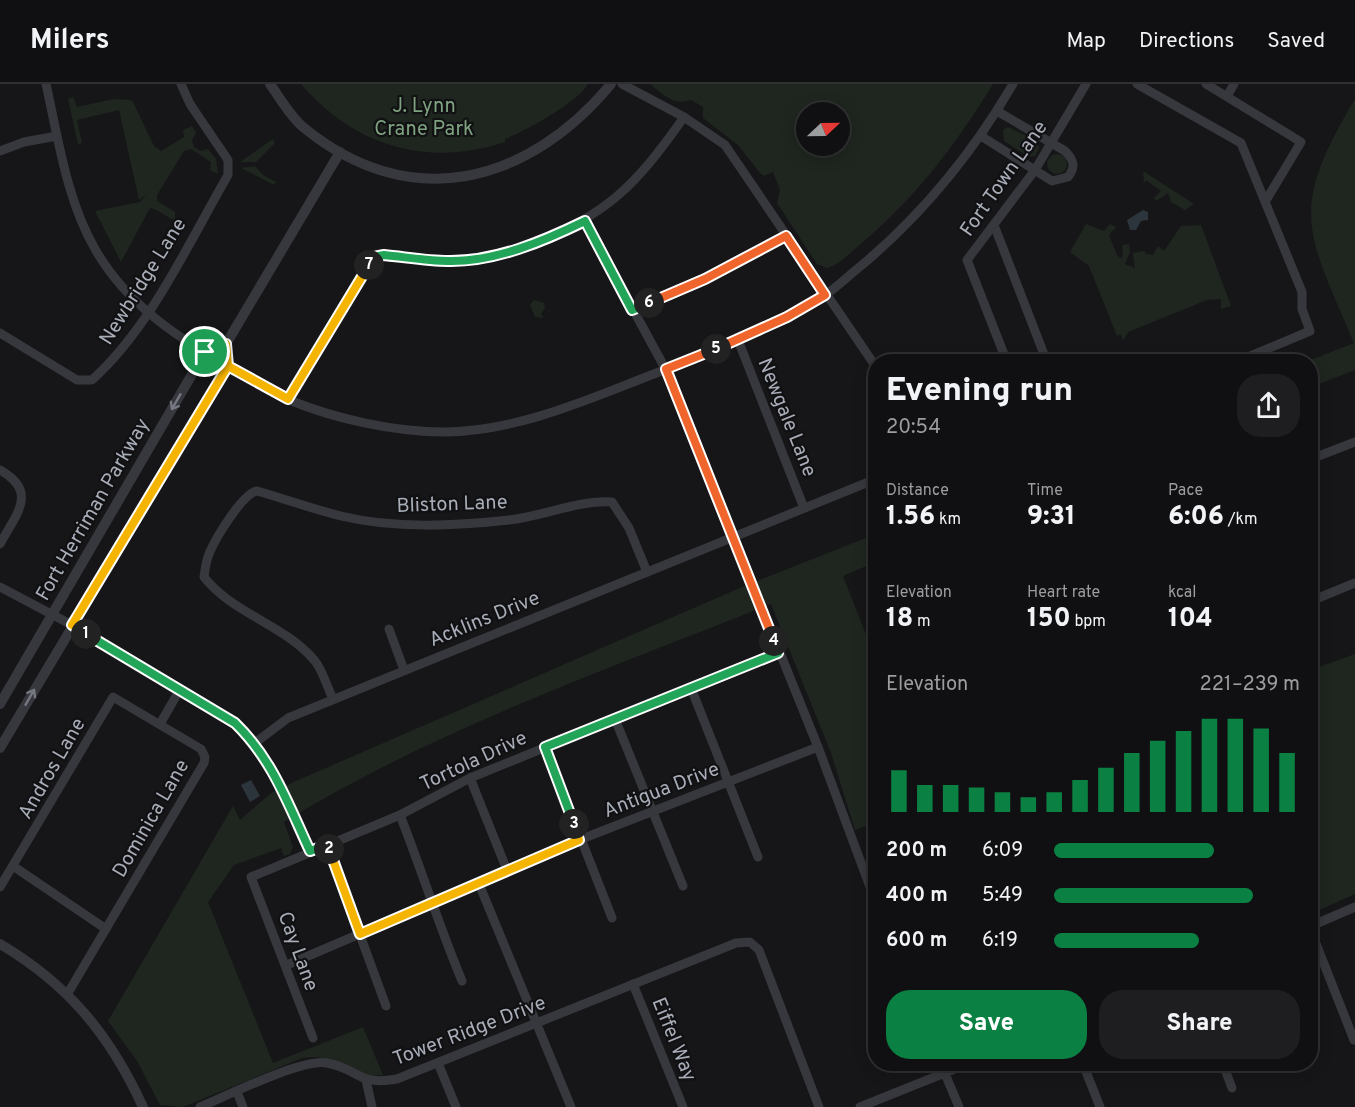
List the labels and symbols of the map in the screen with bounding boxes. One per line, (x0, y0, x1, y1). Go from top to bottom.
park label: J. Lynn Crane Park (374, 94, 474, 143)
north arrow (796, 102, 850, 156)
street label: Fort Town Lane (955, 116, 1054, 242)
street label: Newbridge Lane (94, 214, 193, 350)
pin: 7 (354, 250, 384, 280)
pin: 6 (634, 288, 664, 318)
pin (179, 326, 230, 377)
pin: 5 (701, 334, 731, 364)
street label: Newgale Lane (751, 355, 822, 481)
one-way arrow (170, 392, 181, 410)
street label: Fort Herriman Parkway (31, 414, 157, 606)
street label: Bliston Lane (396, 490, 508, 520)
street label: Acklins Drive (426, 586, 544, 654)
pin: 1 (71, 619, 101, 649)
pin: 4 (759, 626, 789, 656)
one-way arrow (24, 689, 36, 706)
street label: Andros Lane (13, 714, 92, 824)
street label: Tortola Drive (416, 726, 532, 798)
street label: Dominica Lane (107, 755, 196, 883)
street label: Antigua Drive (600, 757, 723, 825)
pin: 3 (559, 809, 589, 839)
pin: 2 (314, 834, 344, 864)
street label: Cay Lane (271, 908, 324, 995)
street label: Tower Ridge Drive (389, 991, 550, 1073)
street label: Eiffel Way (645, 994, 702, 1086)

